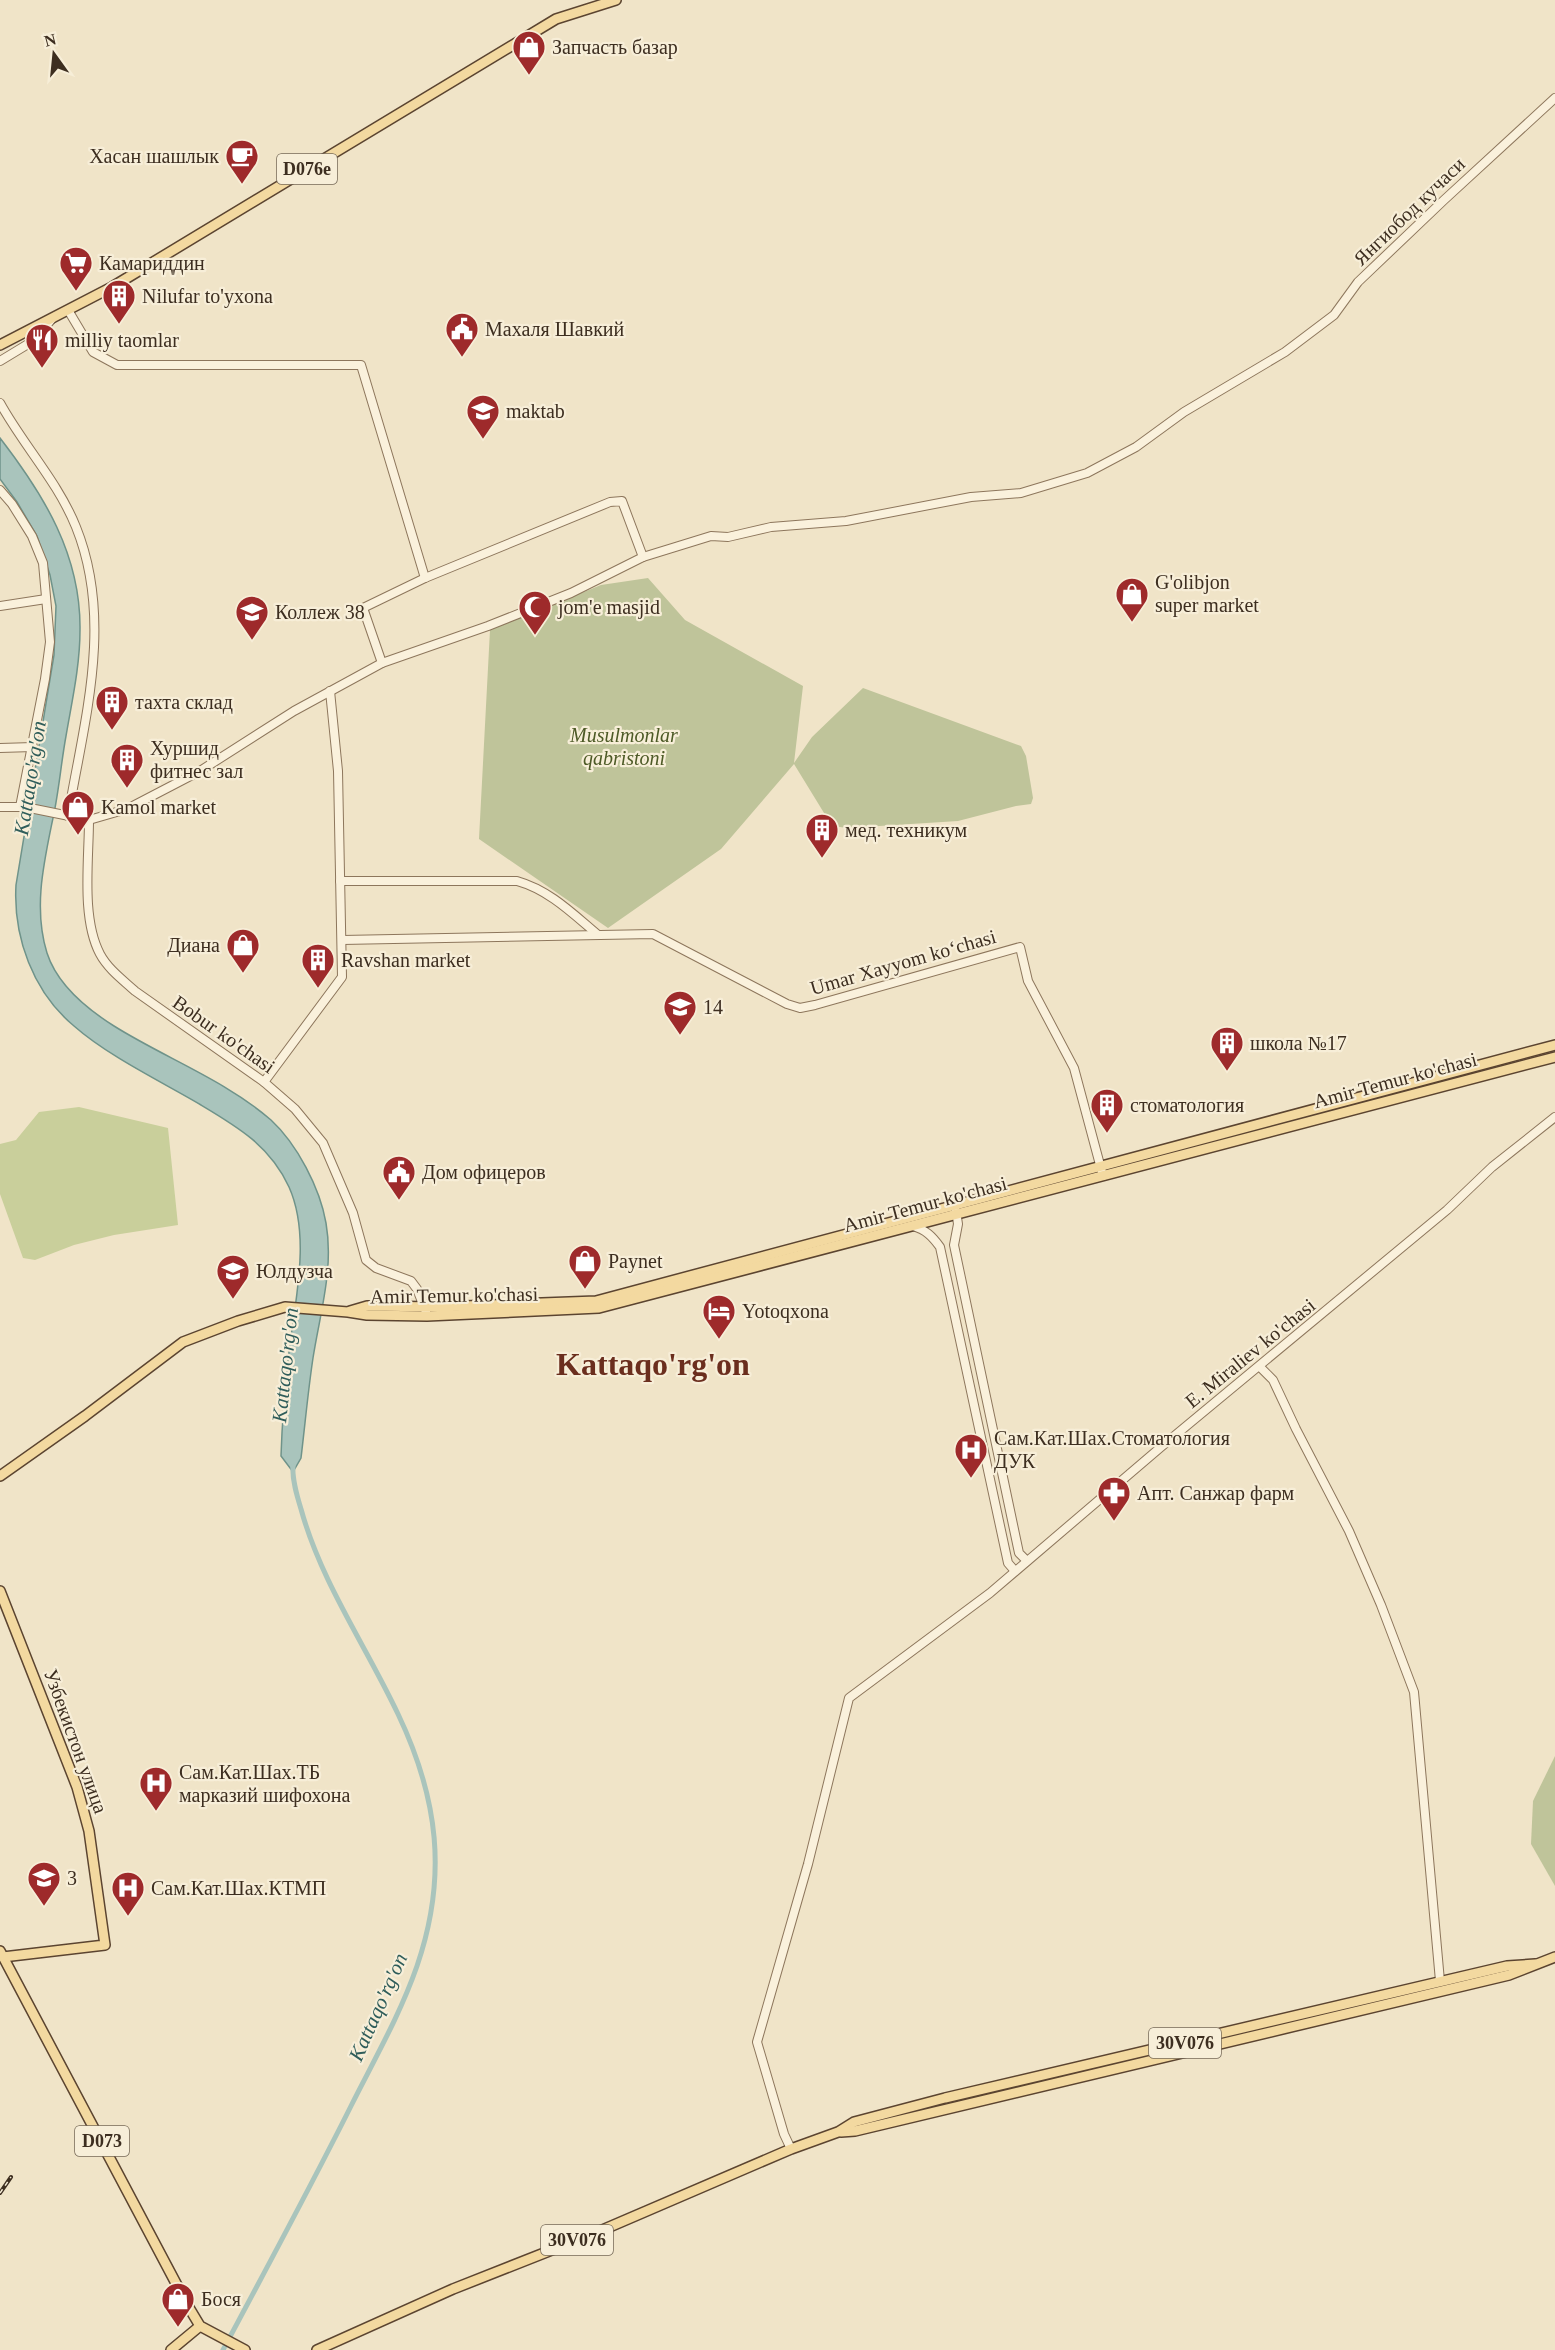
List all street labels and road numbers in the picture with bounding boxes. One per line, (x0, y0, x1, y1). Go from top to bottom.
street label: Янгиобод кучаси (1349, 152, 1470, 270)
road number: D076e (277, 154, 337, 184)
street label: Umar Xayyom ko‘chasi (808, 925, 999, 1000)
street label: Bobur ko'chasi (169, 991, 280, 1078)
street label: Amir Temur ko'chasi (1311, 1047, 1480, 1112)
street label: Amir Temur ko'chasi (841, 1171, 1010, 1236)
street label: Amir Temur ko'chasi (370, 1283, 539, 1307)
street label: E. Miraliev ko'chasi (1181, 1294, 1320, 1412)
street label: Узбекистон улица (39, 1666, 112, 1817)
road number: 30V076 (1149, 2028, 1221, 2058)
road number: D073 (75, 2126, 129, 2156)
road number: 30V076 (541, 2225, 613, 2255)

